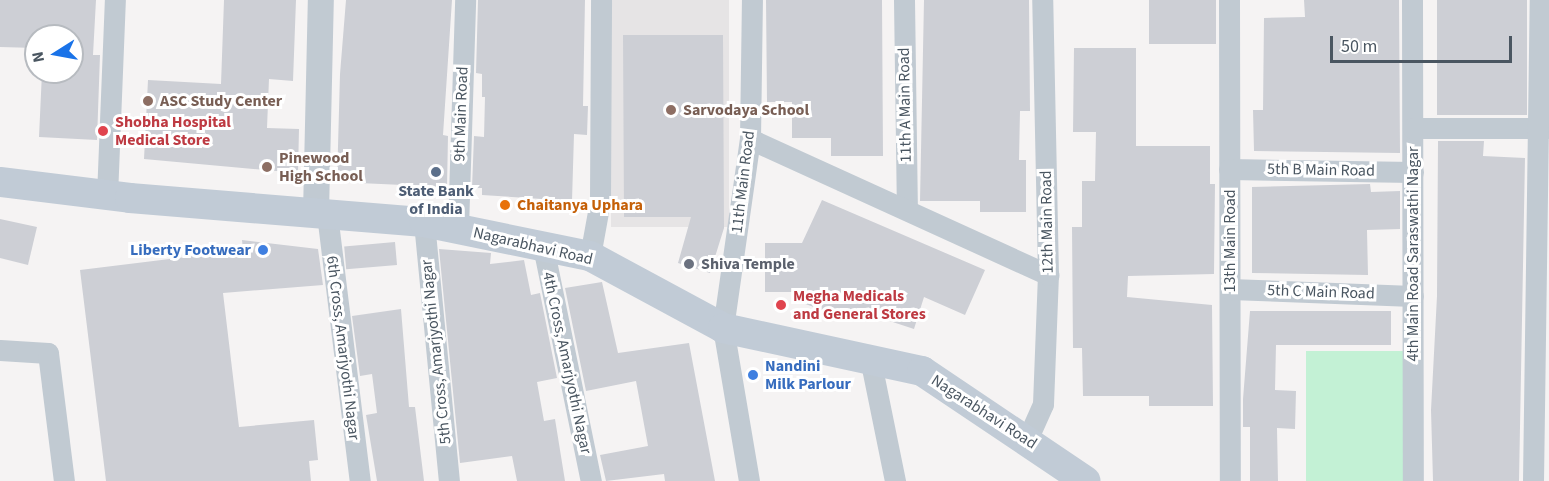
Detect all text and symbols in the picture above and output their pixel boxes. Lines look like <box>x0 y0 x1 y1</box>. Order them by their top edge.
north arrow <box>24 24 84 84</box>
scale bar <box>1333 24 1514 62</box>
text: 50 m <box>1341 34 1377 59</box>
street label: 11th A Main Road <box>894 47 916 163</box>
text: N <box>26 50 50 64</box>
street label: 9th Main Road <box>450 66 472 162</box>
place label: ASC Study Center <box>160 91 282 111</box>
marker: ASC Study Center <box>141 94 155 108</box>
place label: Sarvodaya School <box>683 100 809 120</box>
marker: Sarvodaya School <box>664 103 678 117</box>
place label: Shobha Hospital Medical Store <box>115 112 231 150</box>
marker: Shobha Hospital Medical Store <box>96 124 110 138</box>
street label: 11th Main Road <box>727 130 759 234</box>
street label: 4th Main Road Saraswathi Nagar <box>1403 146 1423 362</box>
place label: Pinewood High School <box>279 148 363 186</box>
street label: 5th B Main Road <box>1267 159 1375 181</box>
marker: Pinewood High School <box>260 160 274 174</box>
marker: State Bank of India <box>429 165 443 179</box>
street label: 12th Main Road <box>1037 170 1057 274</box>
place label: State Bank of India <box>398 181 474 219</box>
street label: 13th Main Road <box>1220 189 1240 293</box>
place label: Chaitanya Uphara <box>517 195 643 215</box>
marker: Chaitanya Uphara <box>498 198 512 212</box>
street label: Nagarabhavi Road <box>471 223 595 269</box>
place label: Liberty Footwear <box>130 240 251 260</box>
marker: Liberty Footwear <box>256 243 270 257</box>
place label: Shiva Temple <box>701 254 795 274</box>
street label: 6th Cross, Amarjyothi Nagar <box>322 255 364 441</box>
marker: Shiva Temple <box>682 257 696 271</box>
street label: 5th Cross, Amarjyothi Nagar <box>417 259 455 445</box>
street label: 4th Cross, Amarjyothi Nagar <box>538 270 596 456</box>
street label: 5th C Main Road <box>1267 281 1375 303</box>
place label: Megha Medicals and General Stores <box>793 286 926 324</box>
marker: Megha Medicals and General Stores <box>774 298 788 312</box>
place label: Nandini Milk Parlour <box>765 356 851 394</box>
marker: Nandini Milk Parlour <box>746 368 760 382</box>
street label: Nagarabhavi Road <box>928 371 1040 453</box>

